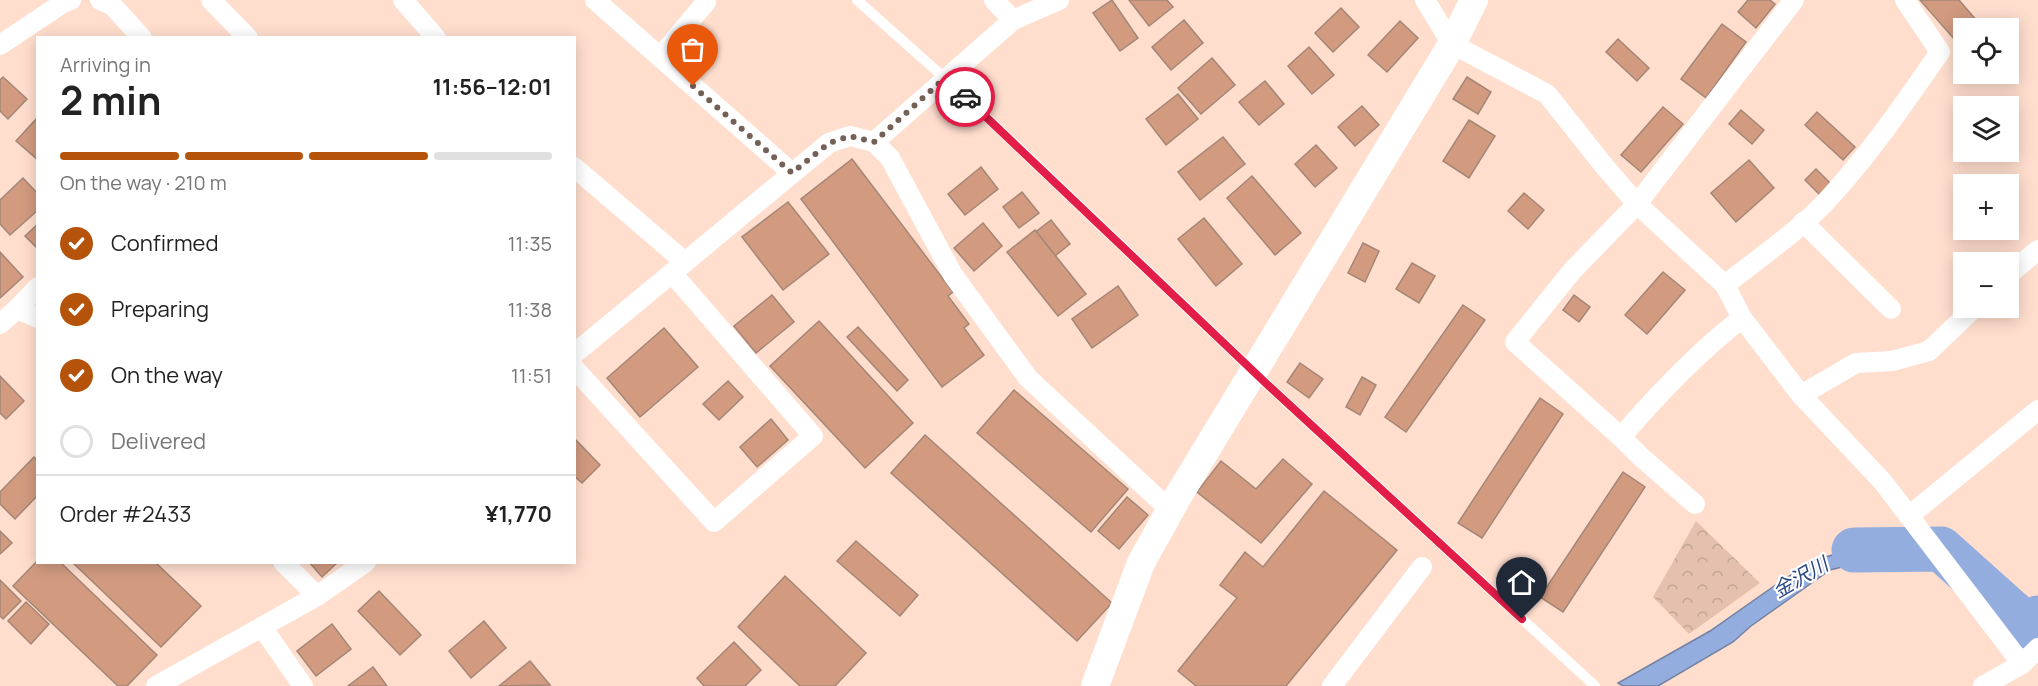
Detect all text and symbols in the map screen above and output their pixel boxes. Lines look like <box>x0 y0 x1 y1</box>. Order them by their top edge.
map controls <box>1953 18 2019 318</box>
button: locate <box>1953 18 2019 84</box>
pin <box>667 24 718 86</box>
icon: bag <box>676 33 709 66</box>
text: Arriving in <box>60 51 151 78</box>
courier <box>935 67 995 127</box>
text: 11:56–12:01 <box>432 72 552 102</box>
text: 2 min <box>60 73 161 127</box>
icon: car <box>949 81 982 114</box>
button: layers <box>1953 96 2019 162</box>
text: On the way · 210 m <box>60 169 227 196</box>
button: + <box>1953 174 2019 240</box>
icon: check <box>60 227 93 260</box>
text: Confirmed <box>111 228 219 258</box>
text: 11:35 <box>508 230 552 257</box>
button: − <box>1953 252 2019 318</box>
icon: check <box>60 293 93 326</box>
text: Preparing <box>111 294 209 324</box>
text: 11:38 <box>508 296 552 323</box>
icon: check <box>60 359 93 392</box>
text: On the way <box>111 360 223 390</box>
text: 11:51 <box>511 362 552 389</box>
text: Delivered <box>111 426 206 456</box>
text: Order #2433 <box>60 499 192 529</box>
text: ¥1,770 <box>485 499 552 529</box>
water label: 金沢川 <box>1767 549 1834 604</box>
pin <box>1496 557 1547 619</box>
icon: home <box>1505 566 1538 599</box>

